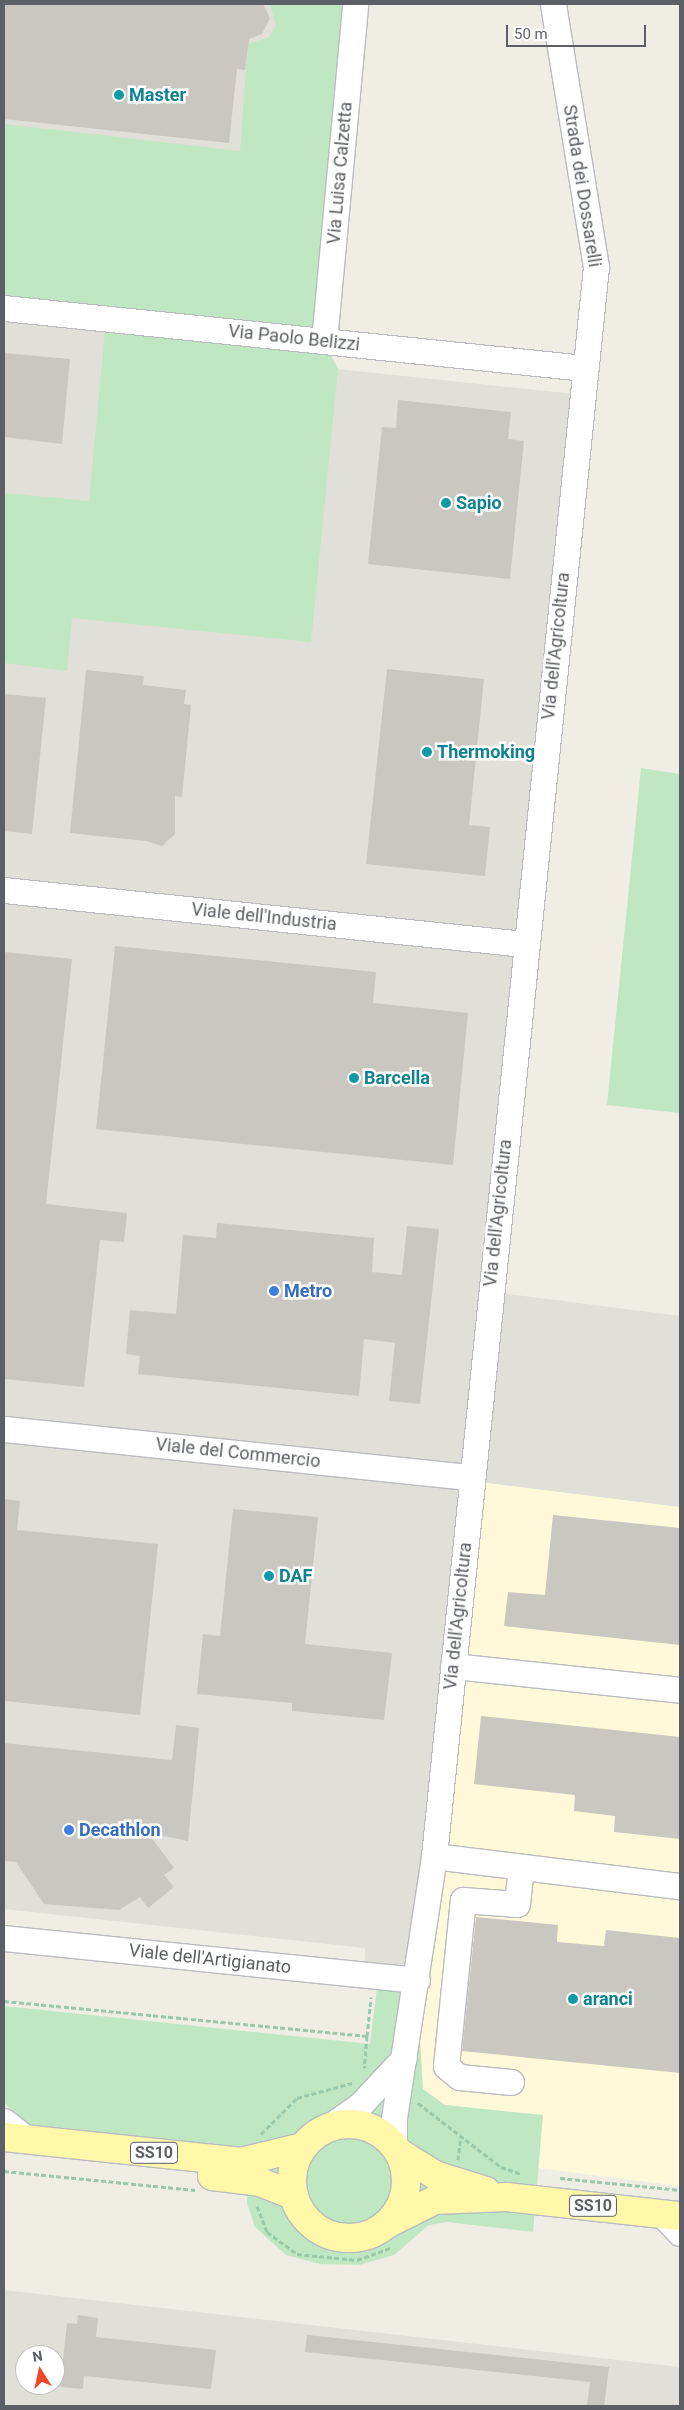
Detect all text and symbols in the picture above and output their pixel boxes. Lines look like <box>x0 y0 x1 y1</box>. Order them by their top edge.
scale bar <box>509 15 649 47</box>
text: 50 m <box>514 25 548 43</box>
place label: Master <box>129 84 186 106</box>
marker: Master <box>113 89 125 101</box>
street label: Via Luisa Calzetta <box>323 101 357 245</box>
street label: Strada dei Dossarelli <box>558 103 606 269</box>
street label: Via Paolo Belizzi <box>227 320 361 356</box>
place label: Sapio <box>456 492 502 514</box>
marker: Sapio <box>440 497 452 509</box>
street label: Via dell'Agricoltura <box>538 571 574 721</box>
place label: Thermoking <box>437 741 535 763</box>
marker: Thermoking <box>421 746 433 758</box>
street label: Viale dell'Industria <box>190 899 338 935</box>
place label: Barcella <box>364 1067 430 1089</box>
marker: Barcella <box>348 1072 360 1084</box>
street label: Via dell'Agricoltura <box>480 1138 516 1288</box>
place label: Metro <box>284 1280 332 1302</box>
marker: Metro <box>268 1285 280 1297</box>
street label: Viale del Commercio <box>155 1434 321 1472</box>
street label: Via dell'Agricoltura <box>440 1541 476 1691</box>
place label: DAF <box>279 1565 312 1587</box>
marker: DAF <box>263 1570 275 1582</box>
place label: Decathlon <box>79 1819 161 1841</box>
marker: Decathlon <box>63 1824 75 1836</box>
street label: Viale dell'Artigianato <box>128 1940 292 1978</box>
place label: aranci <box>583 1988 633 2010</box>
marker: aranci <box>567 1993 579 2005</box>
road number: SS10 <box>129 2140 179 2166</box>
road number: SS10 <box>568 2192 618 2220</box>
north arrow <box>15 2345 65 2395</box>
text: N <box>31 2347 44 2365</box>

